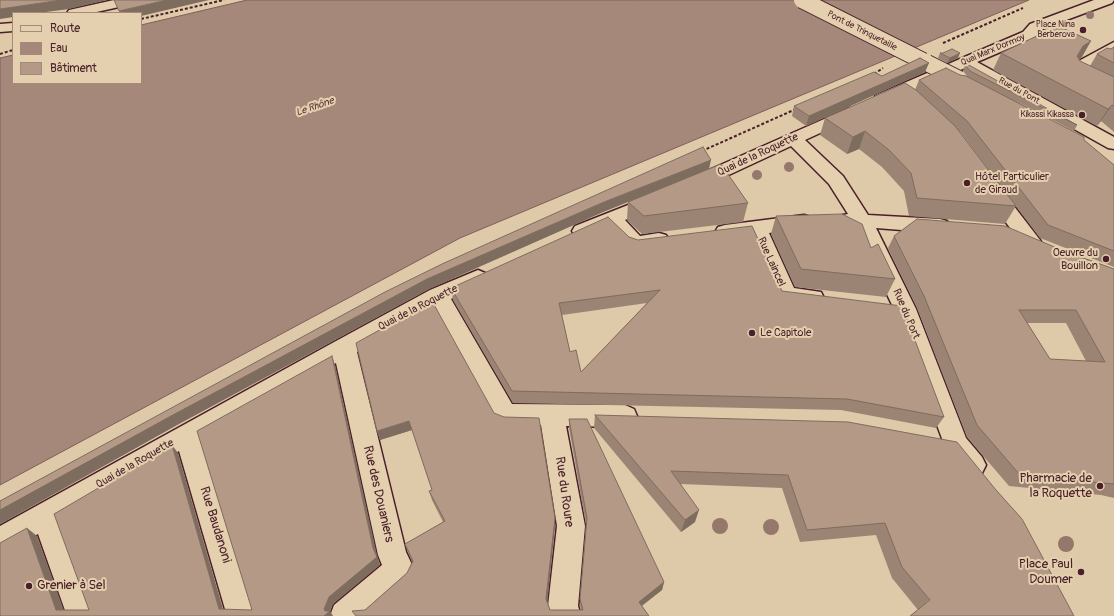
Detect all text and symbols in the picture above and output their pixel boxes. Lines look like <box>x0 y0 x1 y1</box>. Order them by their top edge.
street label: Pont de Trinquetaille <box>825 9 899 53</box>
legend <box>12 12 142 84</box>
place label: Place Nina Berberova <box>1036 20 1075 41</box>
text: Route <box>50 21 80 36</box>
marker: Place Nina Berberova <box>1078 25 1088 35</box>
street label: Quai Marx Dormoy <box>959 32 1027 68</box>
text: Eau <box>50 41 68 56</box>
text: Bâtiment <box>50 61 97 76</box>
street label: Rue du Pont <box>997 75 1041 107</box>
water label: Le Rhône <box>294 95 336 119</box>
place label: Kikassi Kikassa <box>1020 110 1074 120</box>
marker: Kikassi Kikassa <box>1077 110 1087 120</box>
street label: Quai de la Roquette <box>715 130 801 180</box>
place label: Hôtel Particulier de Giraud <box>975 170 1049 196</box>
marker: Hôtel Particulier de Giraud <box>962 178 972 188</box>
street label: Rue Laincel <box>754 235 788 289</box>
place label: Oeuvre du Bouillon <box>1053 246 1098 272</box>
marker: Oeuvre du Bouillon <box>1101 254 1111 264</box>
street label: Quai de la Roquette <box>376 282 460 334</box>
street label: Rue du Port <box>889 287 923 341</box>
place label: Le Capitole <box>760 326 811 340</box>
marker: Le Capitole <box>747 328 757 338</box>
street label: Quai de la Roquette <box>94 436 176 492</box>
street label: Rue des Douaniers <box>359 444 397 544</box>
street label: Rue du Roure <box>551 456 577 528</box>
place label: Pharmacie de la Roquette <box>1019 471 1092 502</box>
marker: Pharmacie de la Roquette <box>1095 481 1105 491</box>
street label: Rue Baudanoni <box>196 485 234 565</box>
place label: Place Paul Doumer <box>1019 557 1073 588</box>
marker: Place Paul Doumer <box>1076 567 1086 577</box>
place label: Grenier à Sel <box>37 578 106 594</box>
marker: Grenier à Sel <box>24 581 34 591</box>

